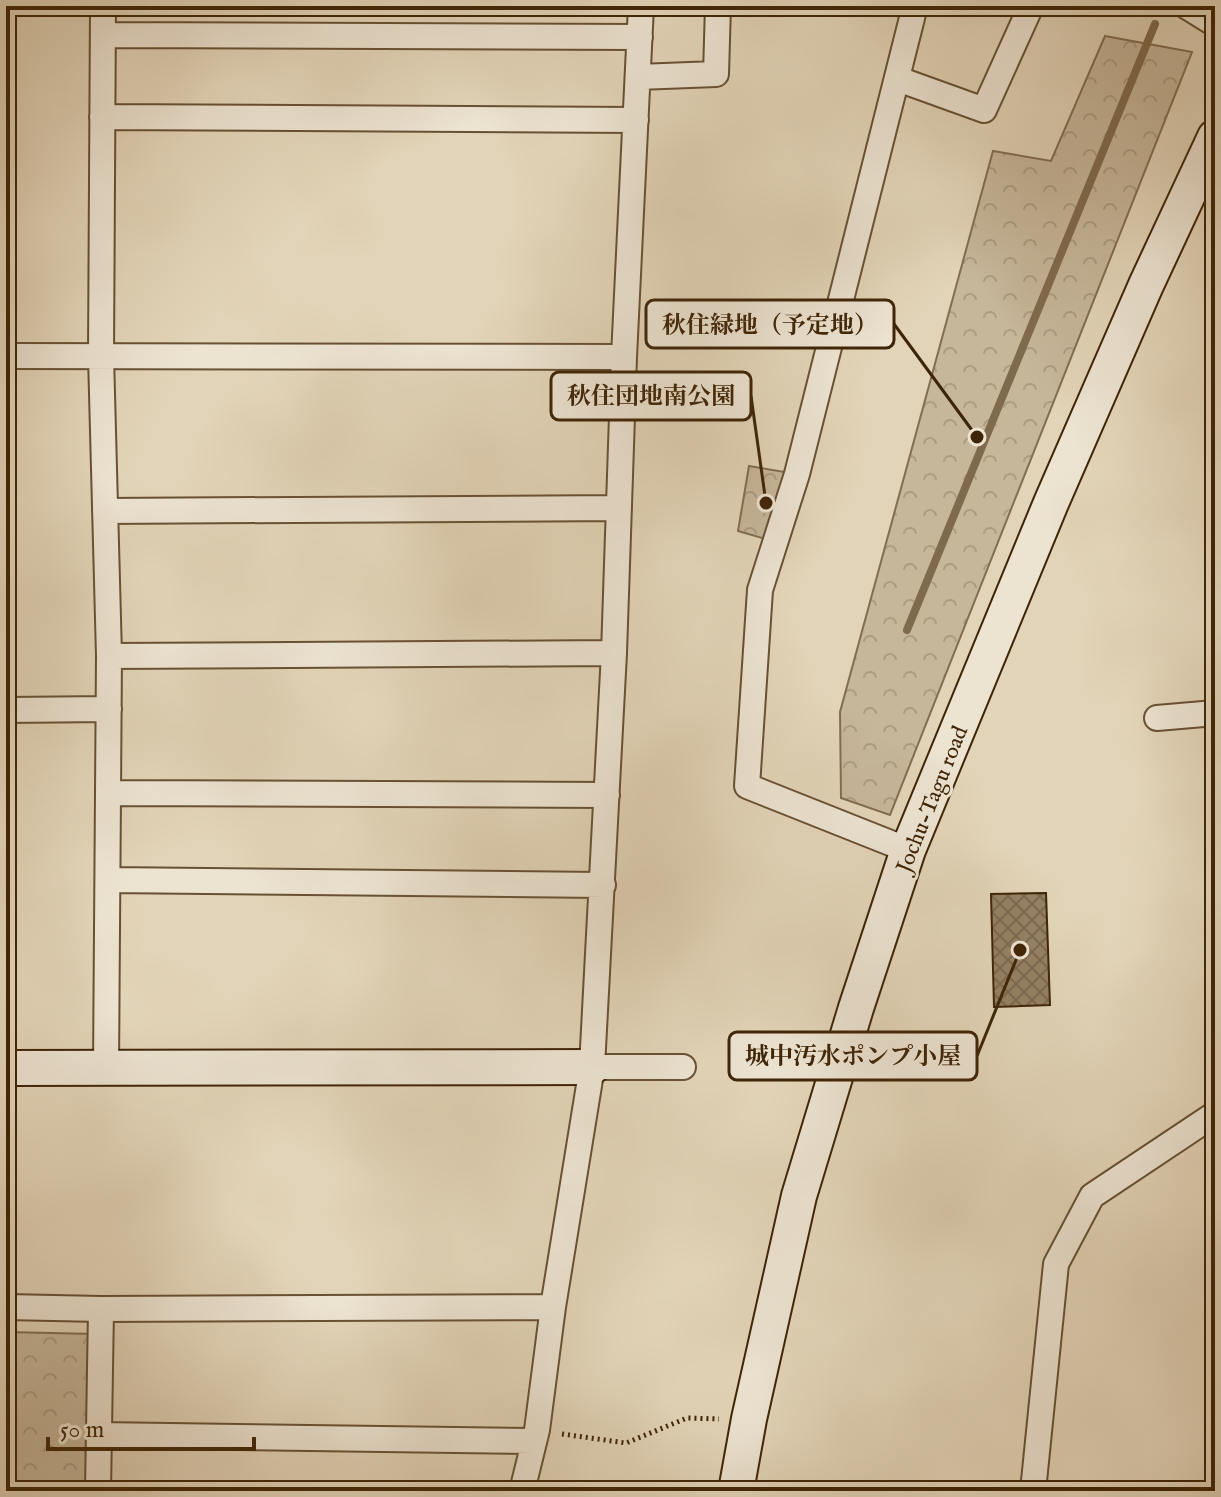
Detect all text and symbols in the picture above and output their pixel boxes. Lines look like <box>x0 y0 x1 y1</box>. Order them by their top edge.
callout: 秋住緑地（予定地） <box>646 300 894 348</box>
text: 秋住緑地（予定地） <box>662 311 878 342</box>
callout: 秋住団地南公園 <box>551 372 751 420</box>
text: 秋住団地南公園 <box>567 382 735 413</box>
street label: Jochu-Tagu road <box>890 722 975 880</box>
callout: 城中汚水ポンプ小屋 <box>729 1032 977 1080</box>
text: 城中汚水ポンプ小屋 <box>745 1042 961 1073</box>
scale bar <box>48 1401 254 1451</box>
text: 50 m <box>60 1415 104 1446</box>

